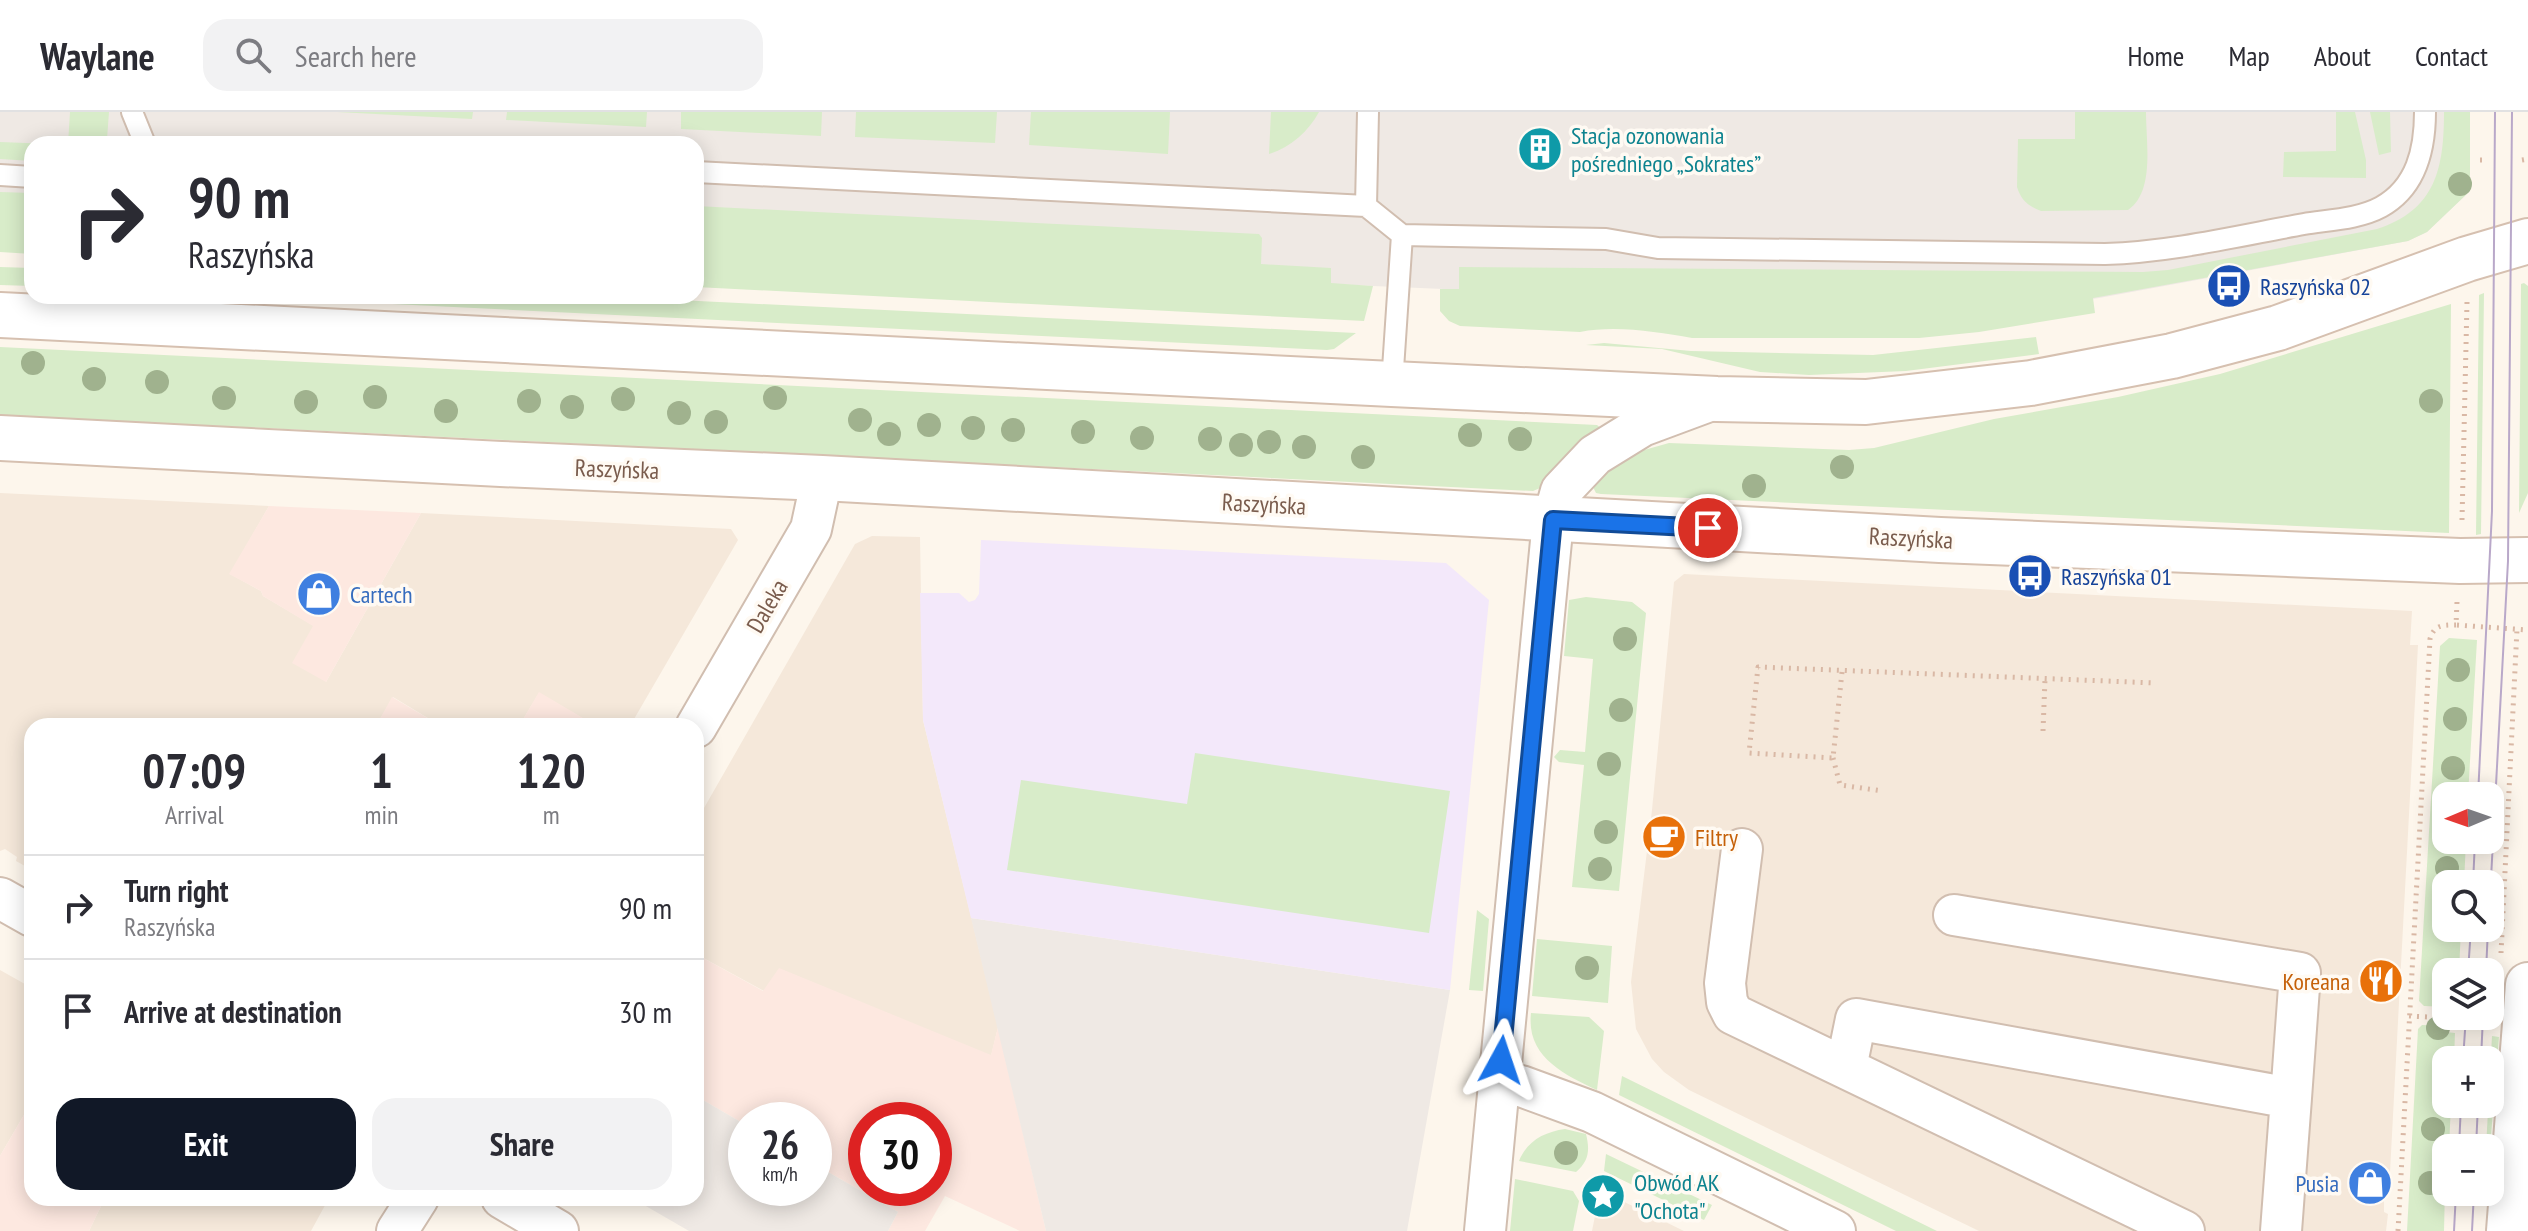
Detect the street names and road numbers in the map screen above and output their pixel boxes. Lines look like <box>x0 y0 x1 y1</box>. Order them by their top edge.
street label: Raszyńska <box>574 452 660 486</box>
street label: Raszyńska <box>1221 486 1307 522</box>
street label: Raszyńska <box>1868 520 1954 556</box>
street label: Daleka <box>739 574 795 638</box>

